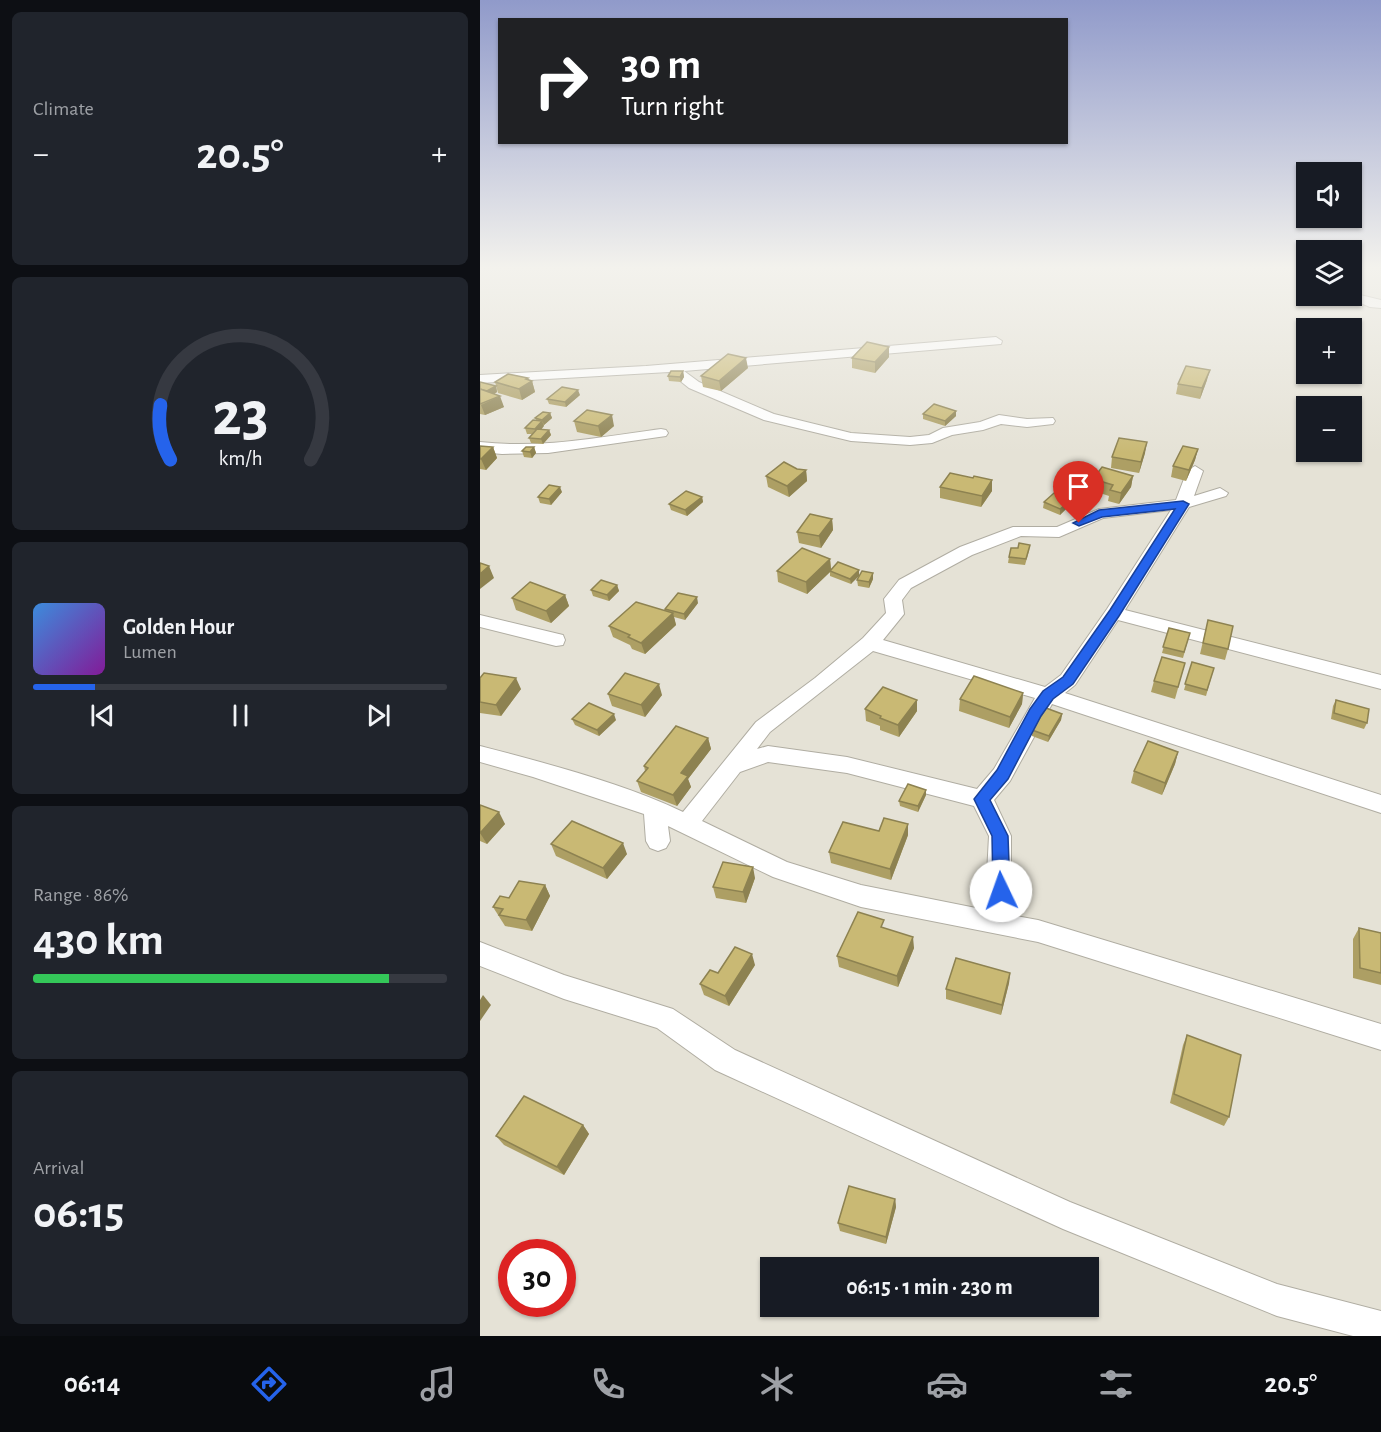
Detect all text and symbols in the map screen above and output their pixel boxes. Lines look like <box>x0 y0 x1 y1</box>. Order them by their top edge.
icon: right <box>522 42 600 120</box>
text: 30 m <box>621 44 701 86</box>
text: Turn right <box>621 93 724 120</box>
text: Climate <box>33 99 94 119</box>
text: 20.5° <box>196 132 284 177</box>
text: − <box>33 138 49 171</box>
text: + <box>431 138 447 171</box>
map controls <box>1296 162 1362 462</box>
button: sound <box>1296 162 1362 228</box>
button: layers <box>1296 240 1362 306</box>
button: + <box>1296 318 1362 384</box>
text: 23 <box>212 384 268 446</box>
button: − <box>1296 396 1362 462</box>
text: km/h <box>218 449 262 470</box>
pin <box>1053 461 1104 523</box>
icon: arrive <box>1062 470 1095 503</box>
text: Golden Hour <box>123 616 234 638</box>
text: Lumen <box>123 642 177 662</box>
icon: previous <box>86 699 119 732</box>
icon: pause <box>224 699 257 732</box>
icon: next <box>362 699 395 732</box>
position arrow <box>969 859 1033 923</box>
text: Range · 86% <box>33 885 129 905</box>
text: 430 km <box>33 918 164 963</box>
text: Arrival <box>33 1158 84 1178</box>
text: 06:15 <box>33 1191 124 1236</box>
speed limit sign: 30 <box>498 1239 576 1317</box>
text: 06:15 · 1 min · 230 m <box>846 1276 1013 1298</box>
icon: directions <box>248 1363 290 1405</box>
icon: music <box>417 1363 459 1405</box>
icon: phone <box>587 1363 629 1405</box>
icon: climate <box>756 1363 798 1405</box>
icon: car <box>926 1363 968 1405</box>
icon: filters <box>1095 1363 1137 1405</box>
text: 06:14 <box>64 1370 120 1397</box>
text: 20.5° <box>1265 1370 1317 1397</box>

